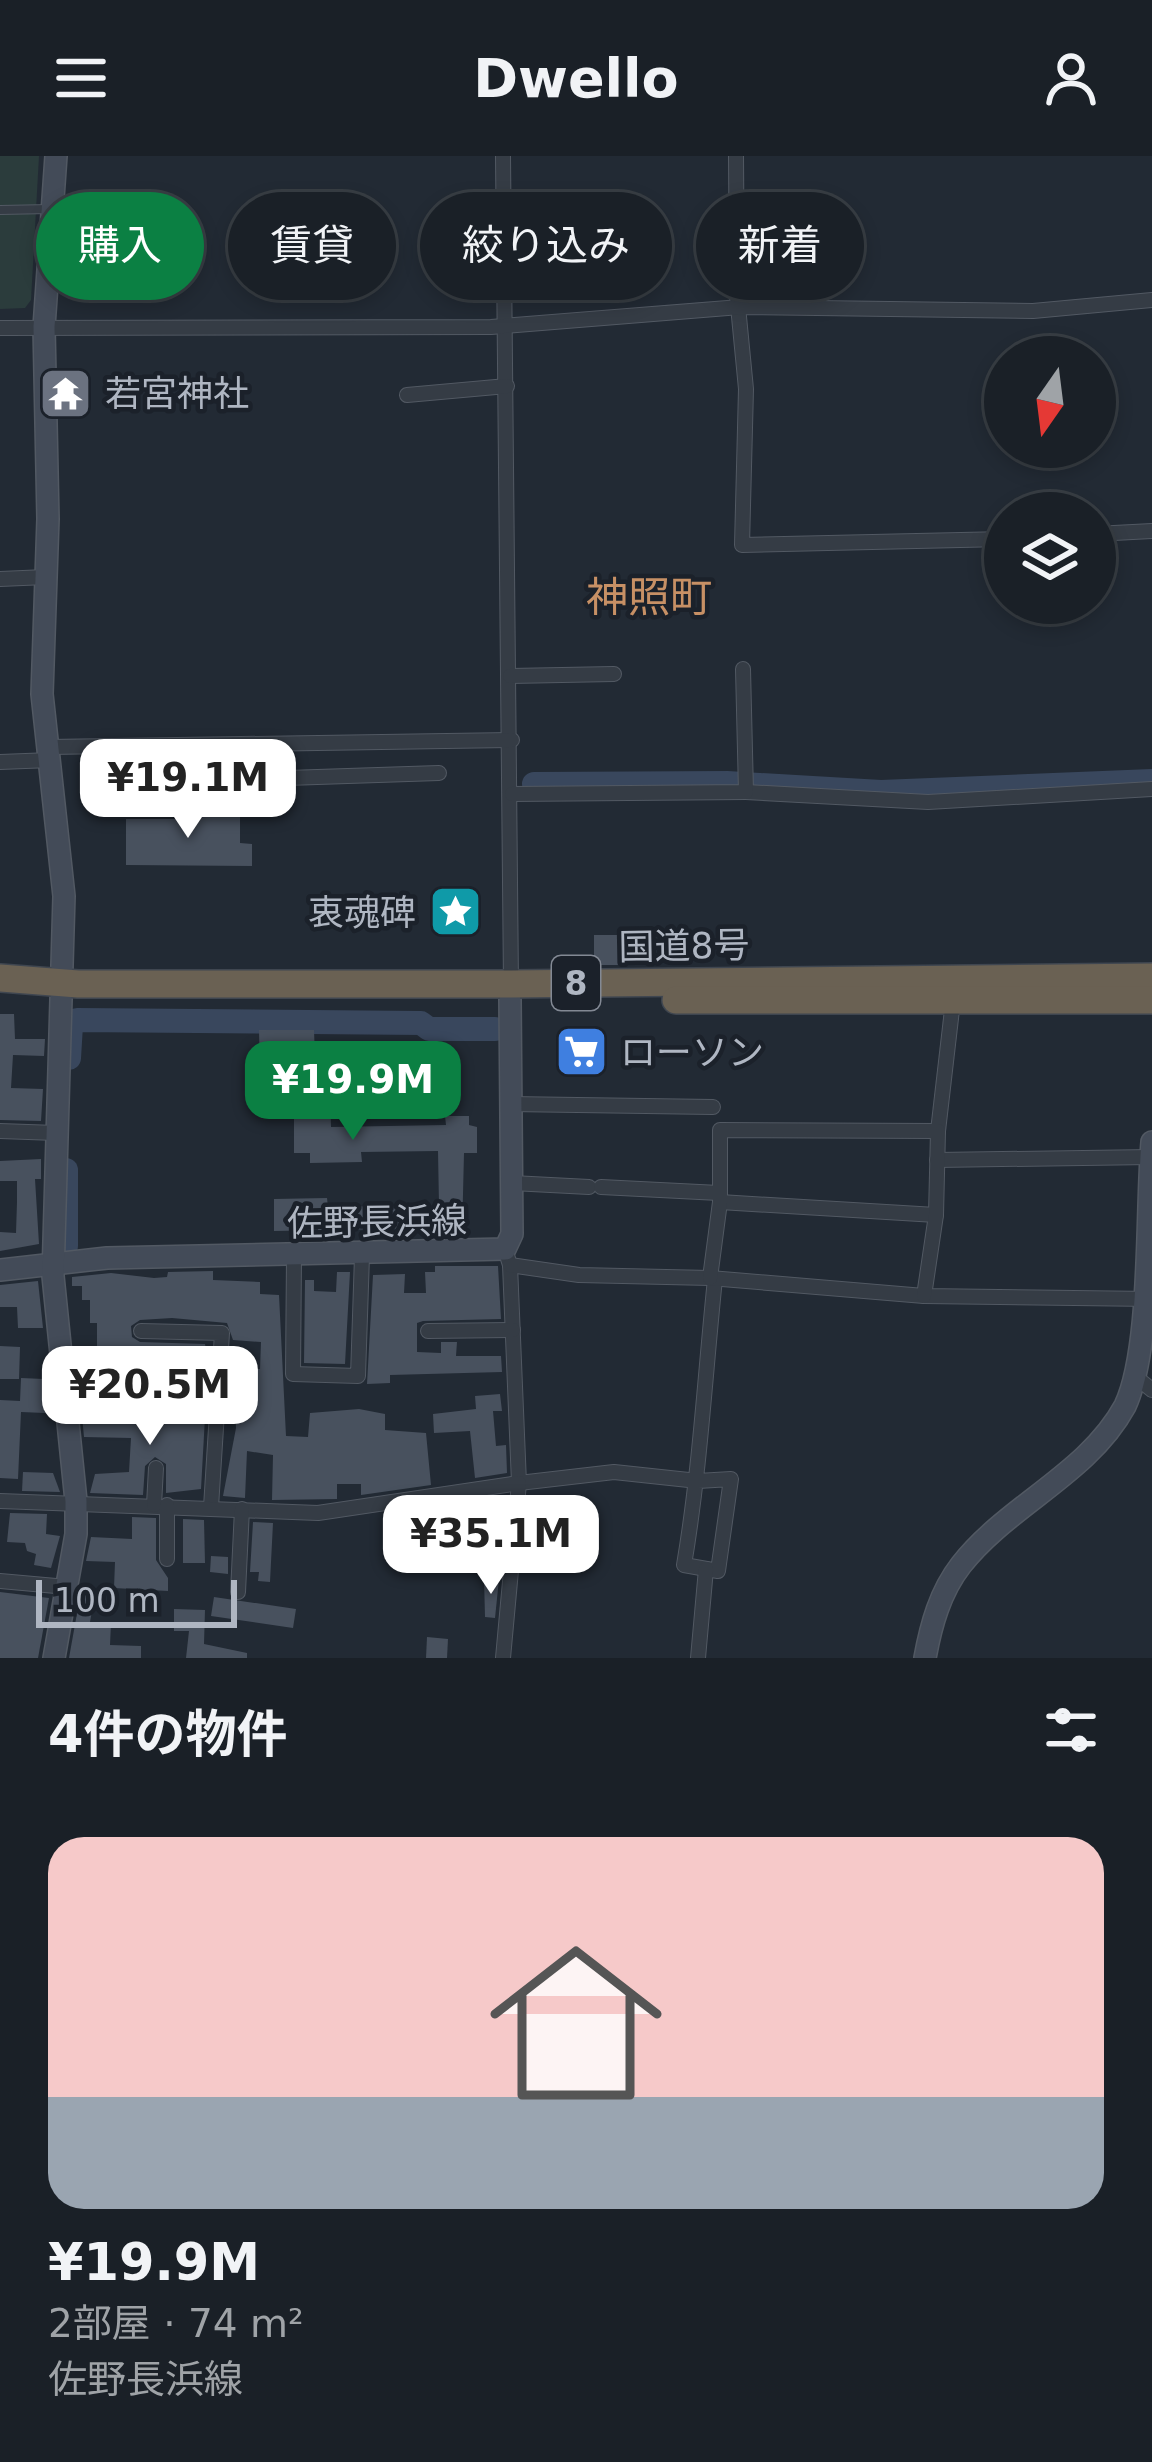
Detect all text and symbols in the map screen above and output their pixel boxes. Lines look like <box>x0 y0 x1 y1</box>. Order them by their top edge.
icon: menu <box>48 45 114 111</box>
icon: person <box>1038 45 1104 111</box>
text: Dwello <box>473 47 679 110</box>
chip: 購入 <box>36 192 204 300</box>
chip: 賃貸 <box>228 192 396 300</box>
chip: 絞り込み <box>420 192 672 300</box>
chip: 新着 <box>696 192 864 300</box>
north arrow <box>984 336 1116 468</box>
map controls <box>984 336 1116 624</box>
temple icon: 若宮神社 <box>38 365 94 421</box>
place label: 若宮神社 <box>105 373 249 414</box>
button: layers <box>984 492 1116 624</box>
district label: 神照町 <box>586 573 712 622</box>
pin: ¥19.1M <box>90 739 286 841</box>
text: ¥19.1M <box>107 755 269 800</box>
place icon: 衷魂碑 <box>427 884 483 940</box>
place label: 衷魂碑 <box>308 892 416 933</box>
street label: 国道8号 <box>618 924 750 968</box>
road number: 8 <box>552 956 600 1010</box>
supermarket icon: ローソン <box>553 1024 609 1080</box>
place label: ローソン <box>620 1032 764 1073</box>
pin: ¥19.9M <box>255 1041 451 1143</box>
text: ¥19.9M <box>272 1057 434 1102</box>
street label: 佐野長浜線 <box>287 1200 467 1244</box>
pin: ¥20.5M <box>52 1346 248 1448</box>
text: ¥20.5M <box>69 1362 231 1407</box>
pin: ¥35.1M <box>393 1495 589 1597</box>
text: ¥35.1M <box>410 1511 572 1556</box>
scale bar <box>36 1574 237 1627</box>
text: 100 m <box>54 1581 160 1620</box>
icon: filters <box>1038 1697 1104 1763</box>
text: 4件の物件 <box>48 1705 288 1764</box>
icon: home <box>468 1915 684 2131</box>
text: ¥19.9M <box>48 2233 260 2292</box>
text: 2部屋 · 74 m² <box>48 2301 304 2346</box>
text: 佐野長浜線 <box>48 2357 243 2402</box>

